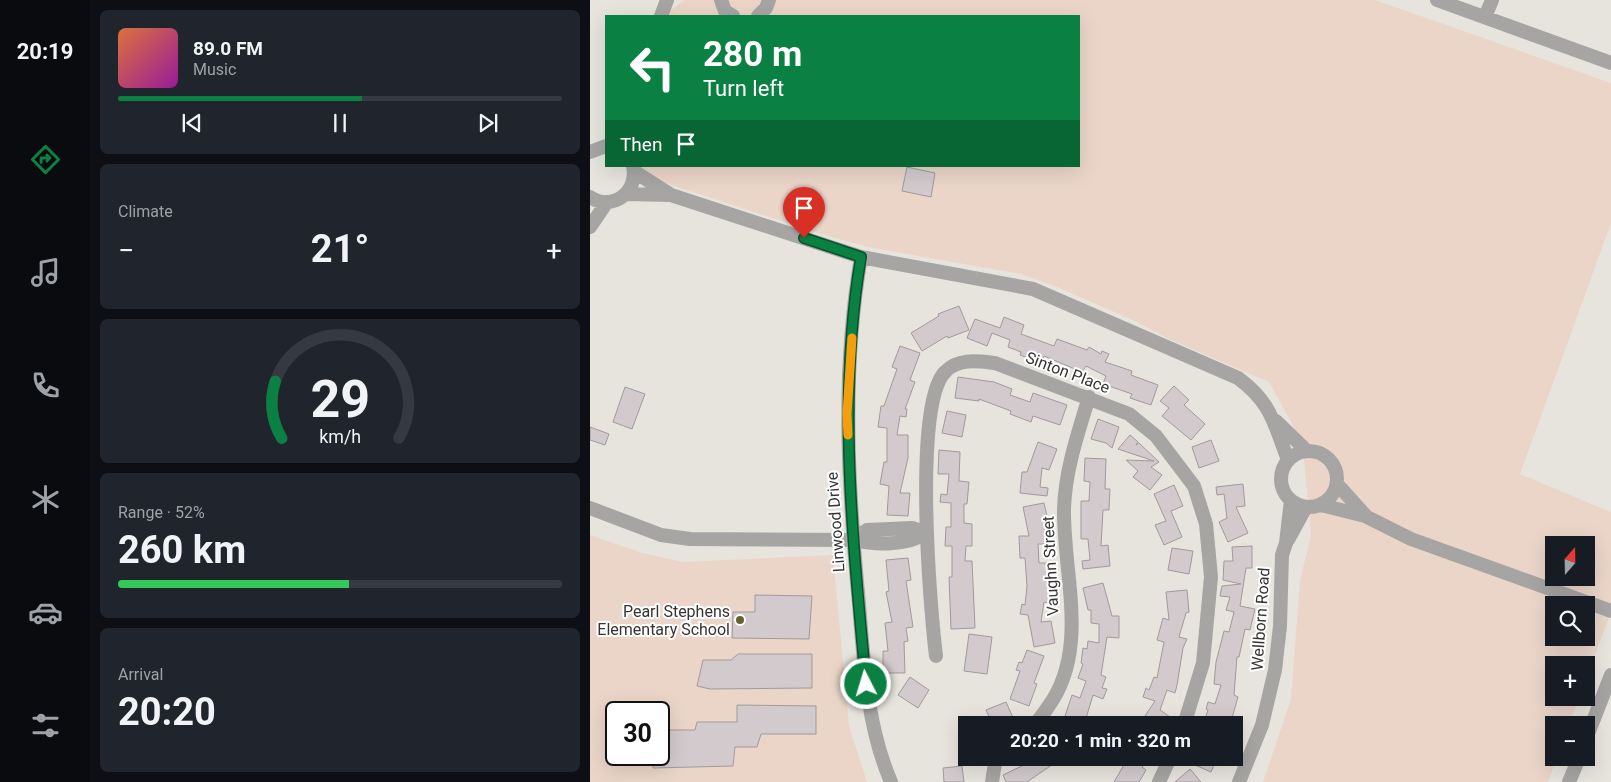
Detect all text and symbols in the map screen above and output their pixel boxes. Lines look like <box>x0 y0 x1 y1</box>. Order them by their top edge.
text: 280 m <box>703 34 802 75</box>
icon: left <box>620 35 685 100</box>
text: 89.0 FM <box>193 37 263 60</box>
text: 20:19 <box>17 39 73 64</box>
text: Music <box>193 60 236 79</box>
text: Turn left <box>703 76 784 101</box>
icon: previous <box>178 109 206 137</box>
icon: pause <box>326 109 354 137</box>
icon: next <box>474 109 502 137</box>
icon: arrive <box>672 130 700 158</box>
text: Then <box>620 133 662 156</box>
icon: directions <box>28 142 63 177</box>
pin <box>783 187 825 238</box>
icon: arrive <box>790 194 818 222</box>
text: Climate <box>118 202 173 221</box>
text: 21° <box>311 227 369 271</box>
text: − <box>118 234 134 267</box>
text: + <box>546 234 562 267</box>
icon: music <box>28 255 63 290</box>
street label: Sinton Place <box>1023 348 1113 397</box>
icon: phone <box>28 368 63 403</box>
text: 29 <box>310 369 370 430</box>
text: km/h <box>319 426 361 447</box>
street label: Linwood Drive <box>823 471 848 573</box>
icon: climate <box>28 482 63 517</box>
text: Range · 52% <box>118 503 205 522</box>
street label: Vaughn Street <box>1038 515 1063 616</box>
text: 260 km <box>118 528 246 572</box>
north arrow <box>1545 536 1595 586</box>
map controls <box>1545 536 1595 766</box>
street label: Wellborn Road <box>1247 567 1274 671</box>
icon: car <box>28 595 63 630</box>
button: search <box>1545 596 1595 646</box>
place label: Pearl Stephens Elementary School <box>597 602 730 639</box>
marker: Pearl Stephens Elementary School <box>734 614 746 626</box>
button: + <box>1545 656 1595 706</box>
position arrow <box>839 657 891 709</box>
text: Arrival <box>118 665 163 684</box>
text: 20:20 <box>118 690 216 734</box>
speed limit sign: 30 <box>605 701 670 766</box>
icon: filters <box>28 708 63 743</box>
button: − <box>1545 716 1595 766</box>
text: 20:20 · 1 min · 320 m <box>1010 729 1191 752</box>

